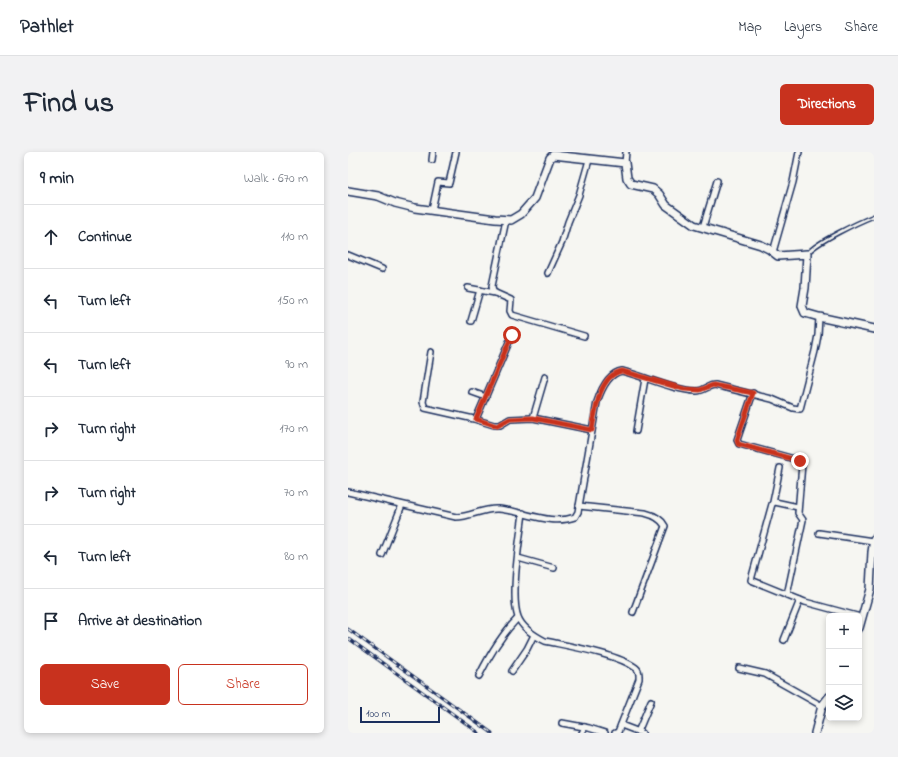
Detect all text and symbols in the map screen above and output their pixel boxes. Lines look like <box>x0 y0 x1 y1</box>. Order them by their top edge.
text: Pathlet <box>20 14 74 41</box>
text: Map <box>738 17 762 38</box>
text: Layers <box>784 17 822 38</box>
text: Share <box>844 17 878 38</box>
text: Find us <box>24 84 114 125</box>
button: Directions <box>780 84 874 125</box>
text: 9 min <box>40 166 74 191</box>
text: Walk · 670 m <box>244 169 308 188</box>
icon: ahead <box>40 226 62 248</box>
text: Continue <box>78 226 132 248</box>
text: 110 m <box>281 227 308 246</box>
icon: left <box>40 290 62 312</box>
text: Turn left <box>78 290 131 312</box>
text: 150 m <box>277 291 308 310</box>
route start <box>503 326 521 344</box>
icon: left <box>40 354 62 376</box>
text: Turn left <box>78 354 131 376</box>
text: 90 m <box>285 355 308 374</box>
icon: right <box>40 418 62 440</box>
text: Turn right <box>78 418 136 440</box>
text: 170 m <box>280 419 308 438</box>
route end <box>791 452 809 470</box>
icon: right <box>40 482 62 504</box>
text: Turn right <box>78 482 136 504</box>
text: 70 m <box>284 483 308 502</box>
icon: left <box>40 546 62 568</box>
text: Turn left <box>78 546 131 568</box>
text: 80 m <box>284 547 308 566</box>
icon: arrive <box>40 610 62 632</box>
text: Arrive at destination <box>78 610 202 632</box>
map controls <box>826 613 862 721</box>
button: + <box>826 613 862 649</box>
button: − <box>826 649 862 685</box>
button: Save <box>40 664 170 705</box>
button: Share <box>178 664 308 705</box>
button: layers <box>826 685 862 721</box>
scale bar <box>360 705 440 724</box>
text: 100 m <box>366 706 390 722</box>

